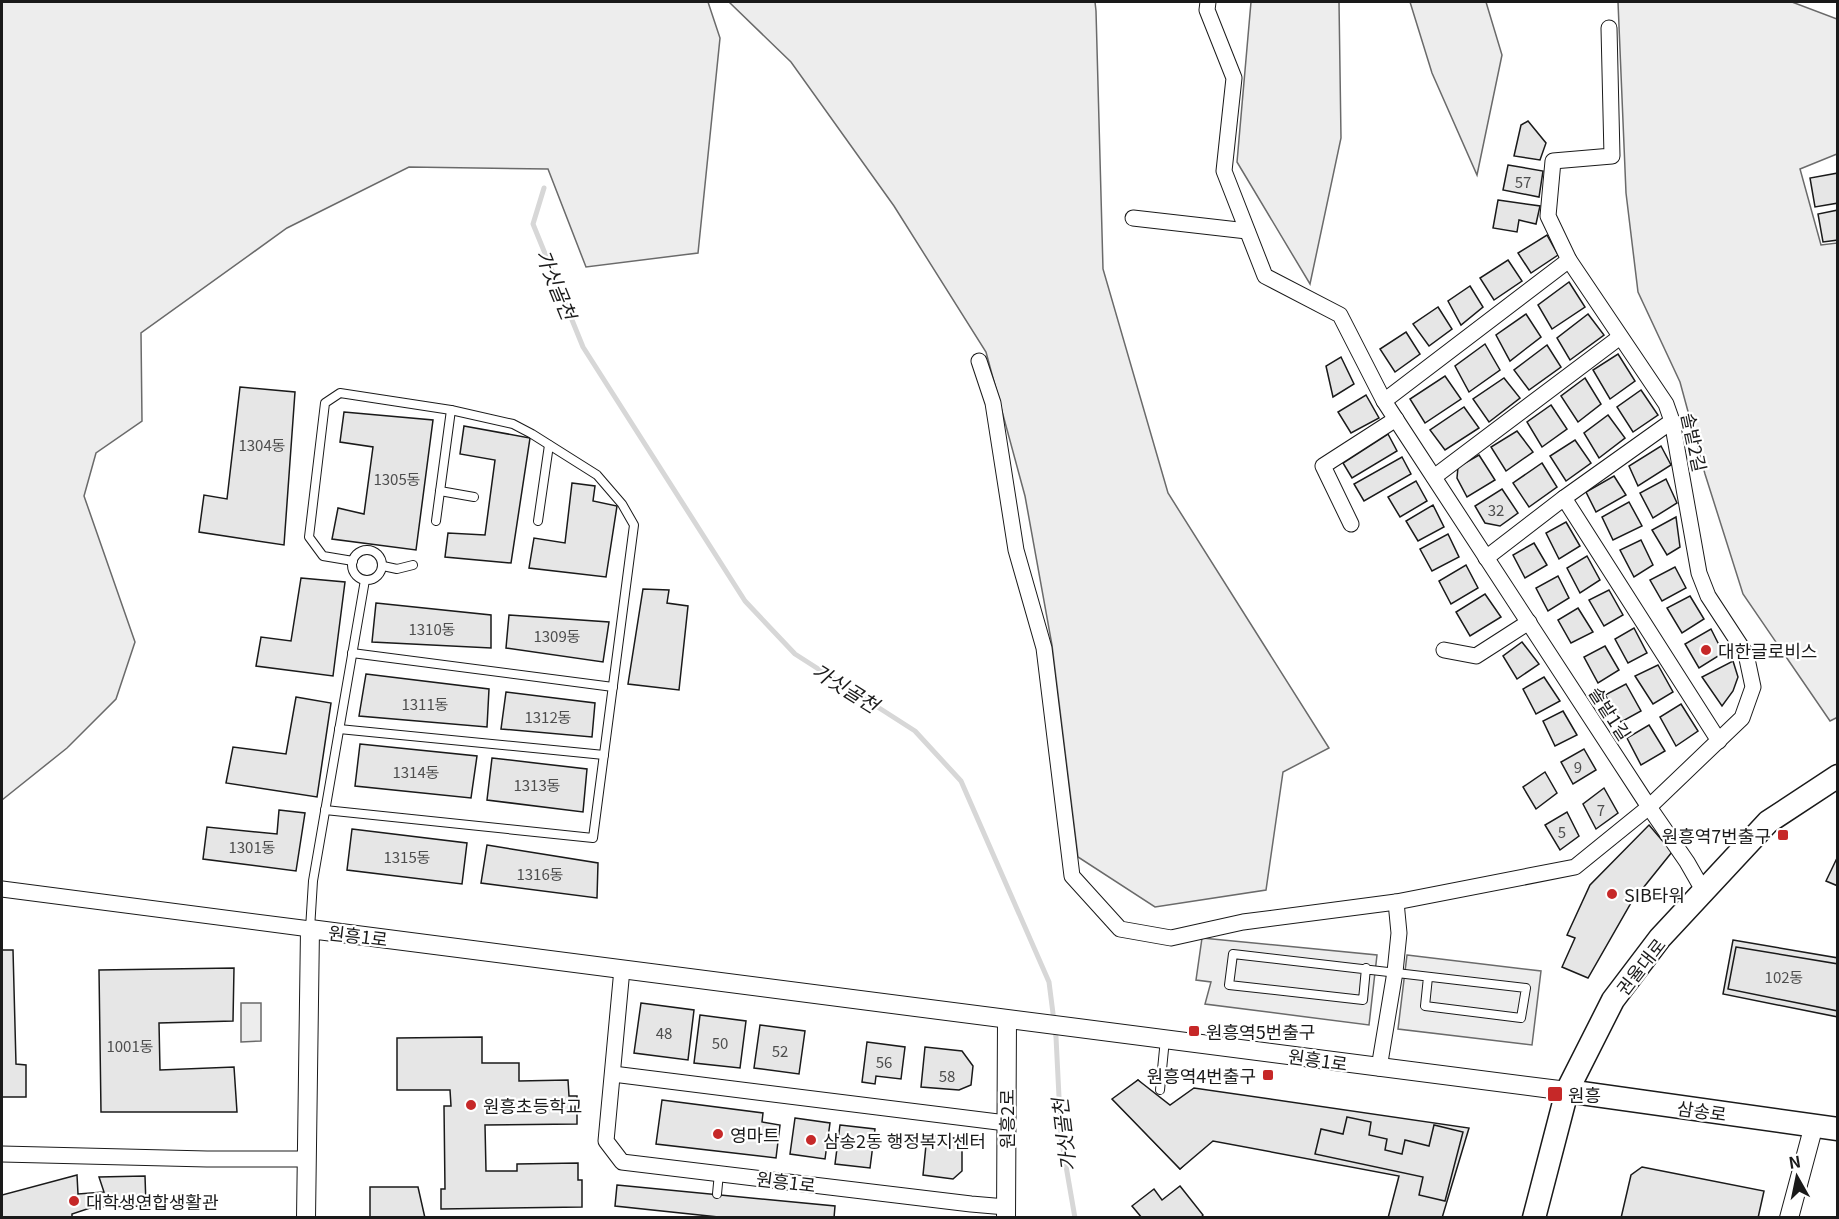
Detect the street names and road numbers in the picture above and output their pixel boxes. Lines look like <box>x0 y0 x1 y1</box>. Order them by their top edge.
street label: 솔밭2길 <box>1676 410 1714 474</box>
street label: 솔밭1길 <box>1584 681 1638 745</box>
street label: 원흥1로 <box>327 918 389 952</box>
street label: 권율대로 <box>1609 932 1671 1000</box>
street label: 원흥1로 <box>1287 1042 1349 1076</box>
street label: 원흥2로 <box>993 1089 1019 1149</box>
street label: 삼송로 <box>1676 1094 1728 1126</box>
street label: 원흥1로 <box>755 1164 817 1198</box>

